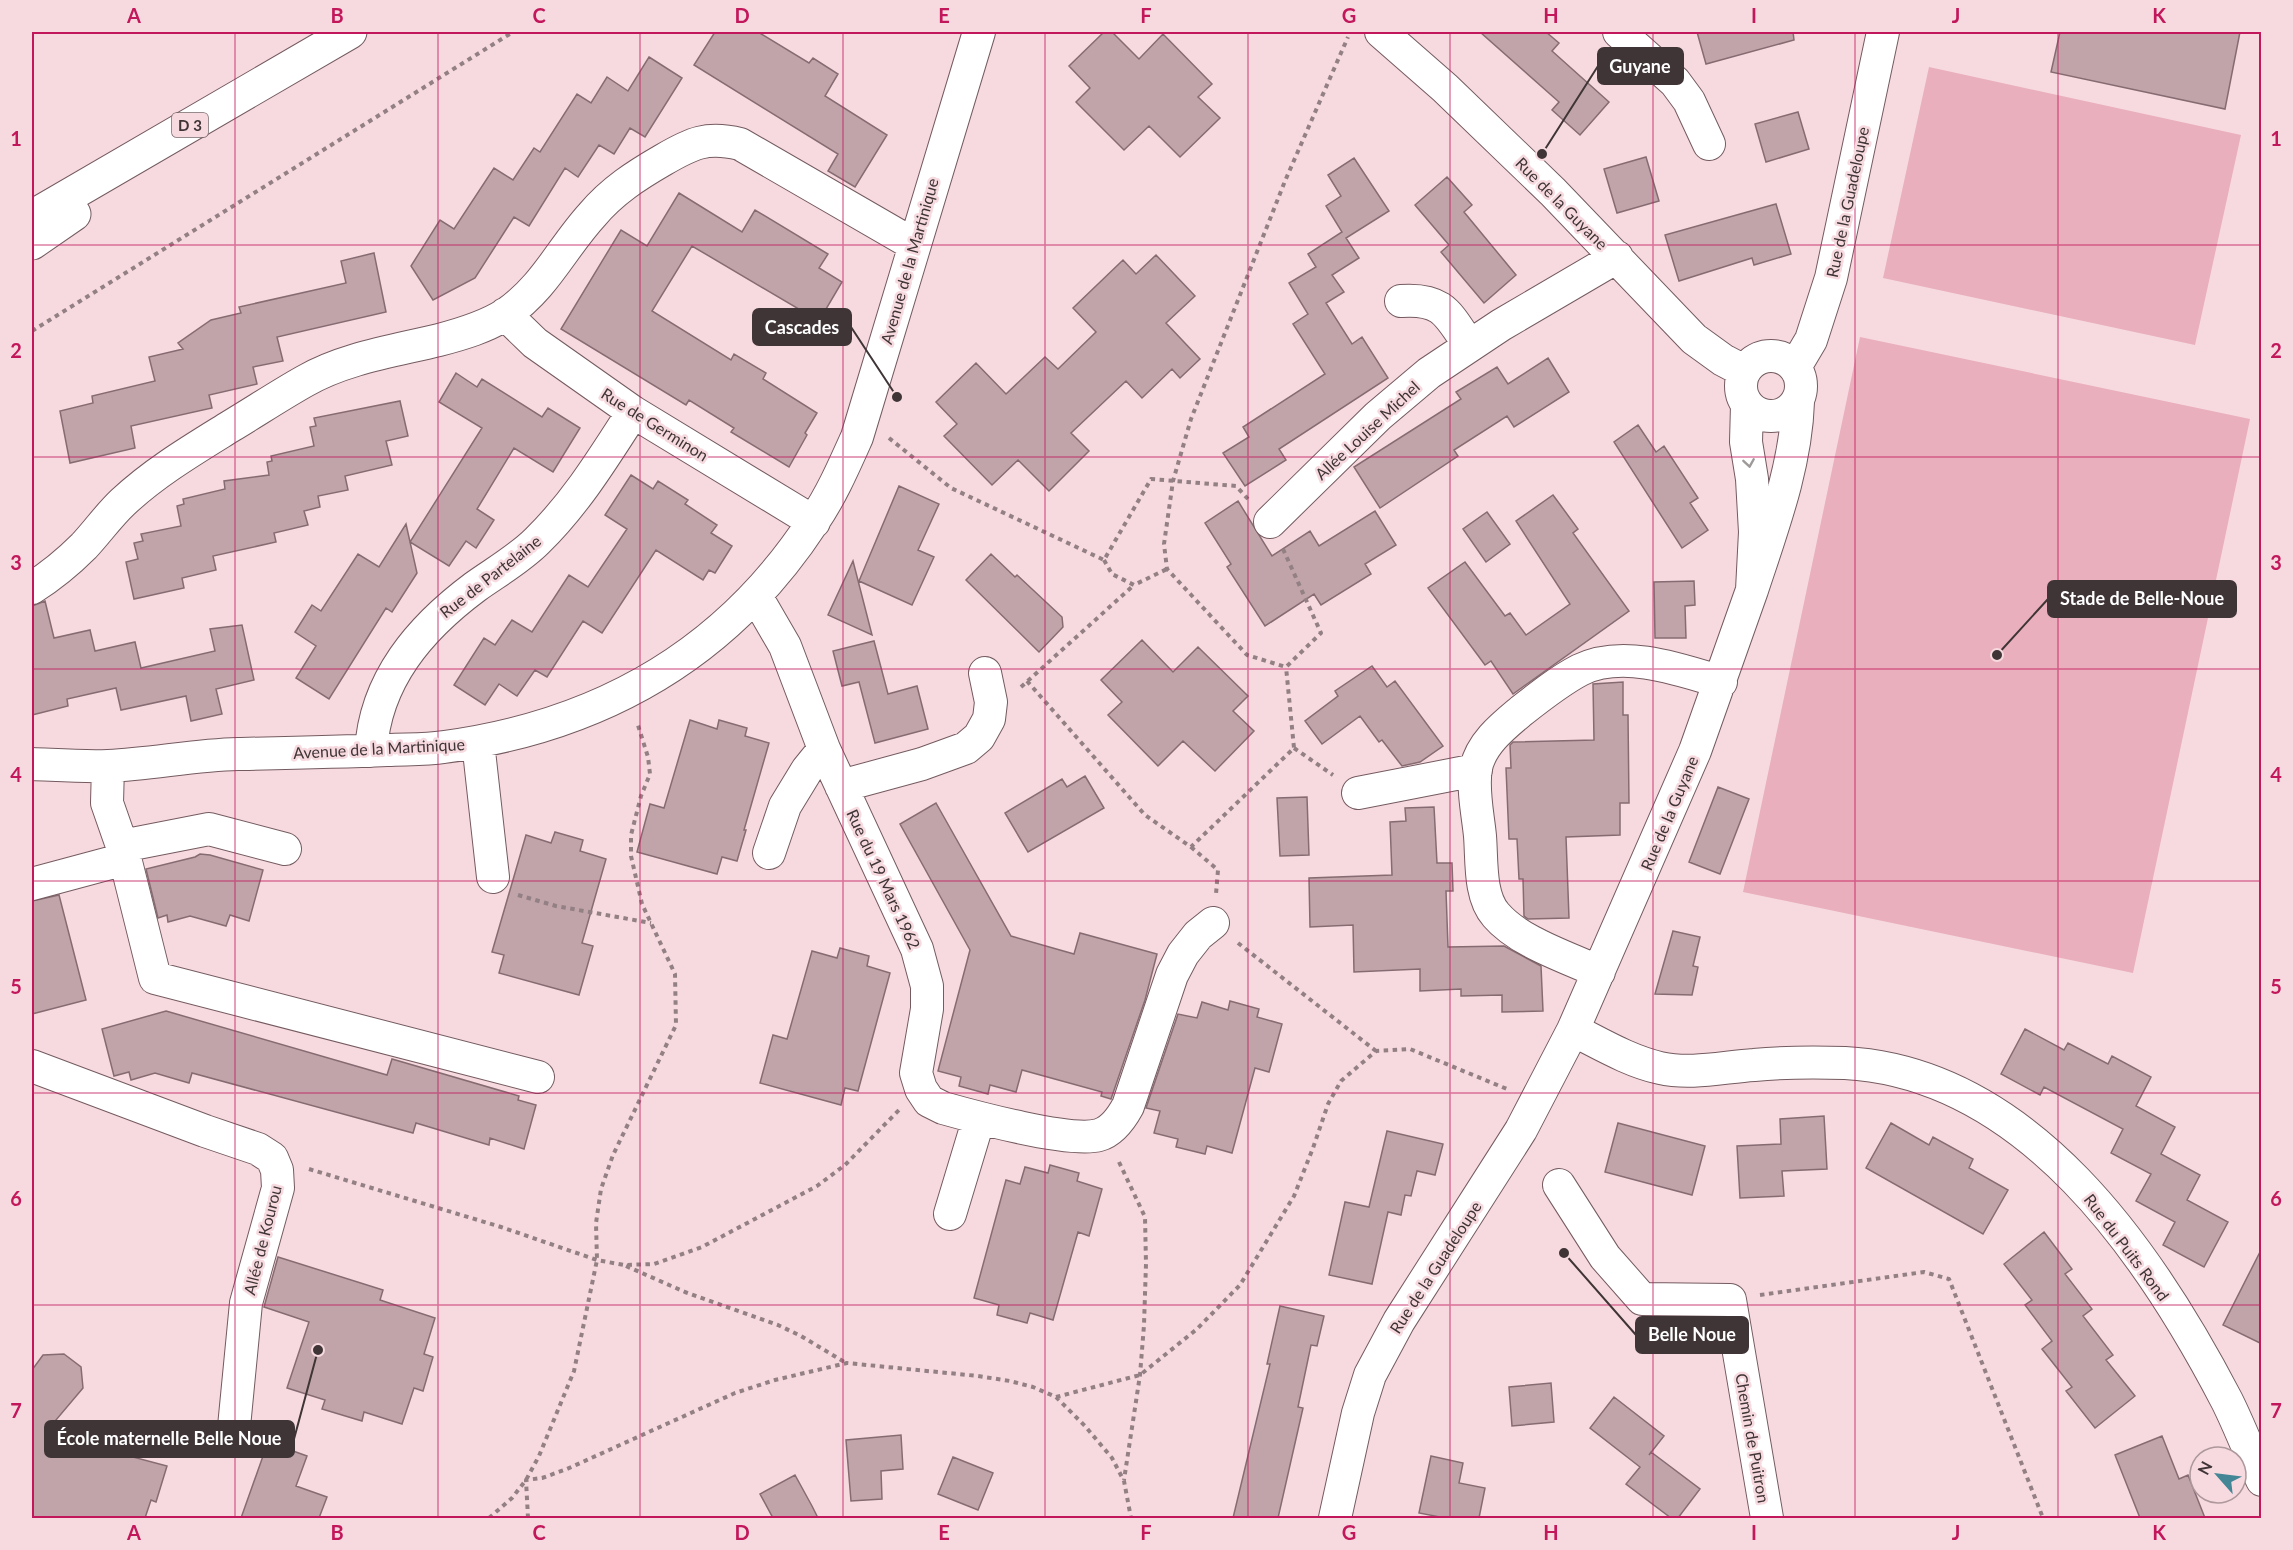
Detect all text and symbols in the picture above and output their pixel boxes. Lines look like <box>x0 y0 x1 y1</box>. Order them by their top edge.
text: A <box>126 3 141 27</box>
text: B <box>330 3 344 27</box>
text: C <box>532 3 546 27</box>
text: D <box>734 3 750 27</box>
text: E <box>938 3 950 27</box>
text: F <box>1140 3 1152 27</box>
text: G <box>1342 3 1356 27</box>
text: H <box>1543 3 1559 27</box>
text: I <box>1751 3 1757 27</box>
text: J <box>1952 3 1960 27</box>
text: K <box>2152 3 2166 27</box>
callout: Guyane <box>1598 48 1683 84</box>
text: Guyane <box>1609 55 1671 77</box>
road number: D 3 <box>172 113 208 137</box>
street label: Rue de la Guadeloupe <box>1822 125 1872 279</box>
text: 1 <box>10 126 22 150</box>
text: 1 <box>2270 126 2282 150</box>
street label: Rue de la Guyane <box>1512 153 1612 253</box>
street label: Avenue de la Martinique <box>876 176 942 346</box>
callout: Cascades <box>753 309 851 345</box>
text: Cascades <box>765 316 839 338</box>
text: 2 <box>10 338 22 362</box>
text: 2 <box>2270 338 2282 362</box>
street label: Allée Louise Michel <box>1311 377 1423 483</box>
street label: Rue de Germinon <box>598 383 712 465</box>
one-way arrow <box>1743 458 1755 468</box>
street label: Rue de Partelaine <box>436 531 544 621</box>
text: 3 <box>10 550 22 574</box>
text: 3 <box>2270 550 2282 574</box>
callout: Stade de Belle-Noue <box>2048 581 2236 617</box>
text: Stade de Belle-Noue <box>2060 587 2224 609</box>
street label: Avenue de la Martinique <box>293 734 465 762</box>
street label: Rue de la Guyane <box>1636 753 1702 873</box>
text: 4 <box>10 762 22 786</box>
text: 4 <box>2270 762 2282 786</box>
street label: Rue du 19 Mars 1962 <box>843 806 925 952</box>
text: 5 <box>10 974 22 998</box>
text: 5 <box>2270 974 2282 998</box>
street label: Allée de Kourou <box>239 1183 285 1297</box>
text: 6 <box>10 1186 22 1210</box>
text: 6 <box>2270 1186 2282 1210</box>
street label: Rue du Puits Rond <box>2081 1190 2173 1304</box>
street label: Rue de la Guadeloupe <box>1385 1197 1485 1337</box>
callout: Belle Noue <box>1636 1317 1748 1353</box>
text: Belle Noue <box>1648 1323 1736 1345</box>
street label: Chemin de Puitron <box>1732 1372 1774 1504</box>
text: 7 <box>10 1398 22 1422</box>
text: 7 <box>2270 1398 2282 1422</box>
callout: École maternelle Belle Noue <box>45 1421 294 1457</box>
text: École maternelle Belle Noue <box>57 1427 282 1449</box>
north arrow <box>2188 1445 2248 1505</box>
text: N <box>2193 1458 2216 1478</box>
text: A <box>126 1520 141 1544</box>
text: B <box>330 1520 344 1544</box>
text: C <box>532 1520 546 1544</box>
text: D <box>734 1520 750 1544</box>
text: E <box>938 1520 950 1544</box>
text: F <box>1140 1520 1152 1544</box>
text: G <box>1342 1520 1356 1544</box>
text: H <box>1543 1520 1559 1544</box>
text: I <box>1751 1520 1757 1544</box>
text: J <box>1952 1520 1960 1544</box>
text: K <box>2152 1520 2166 1544</box>

